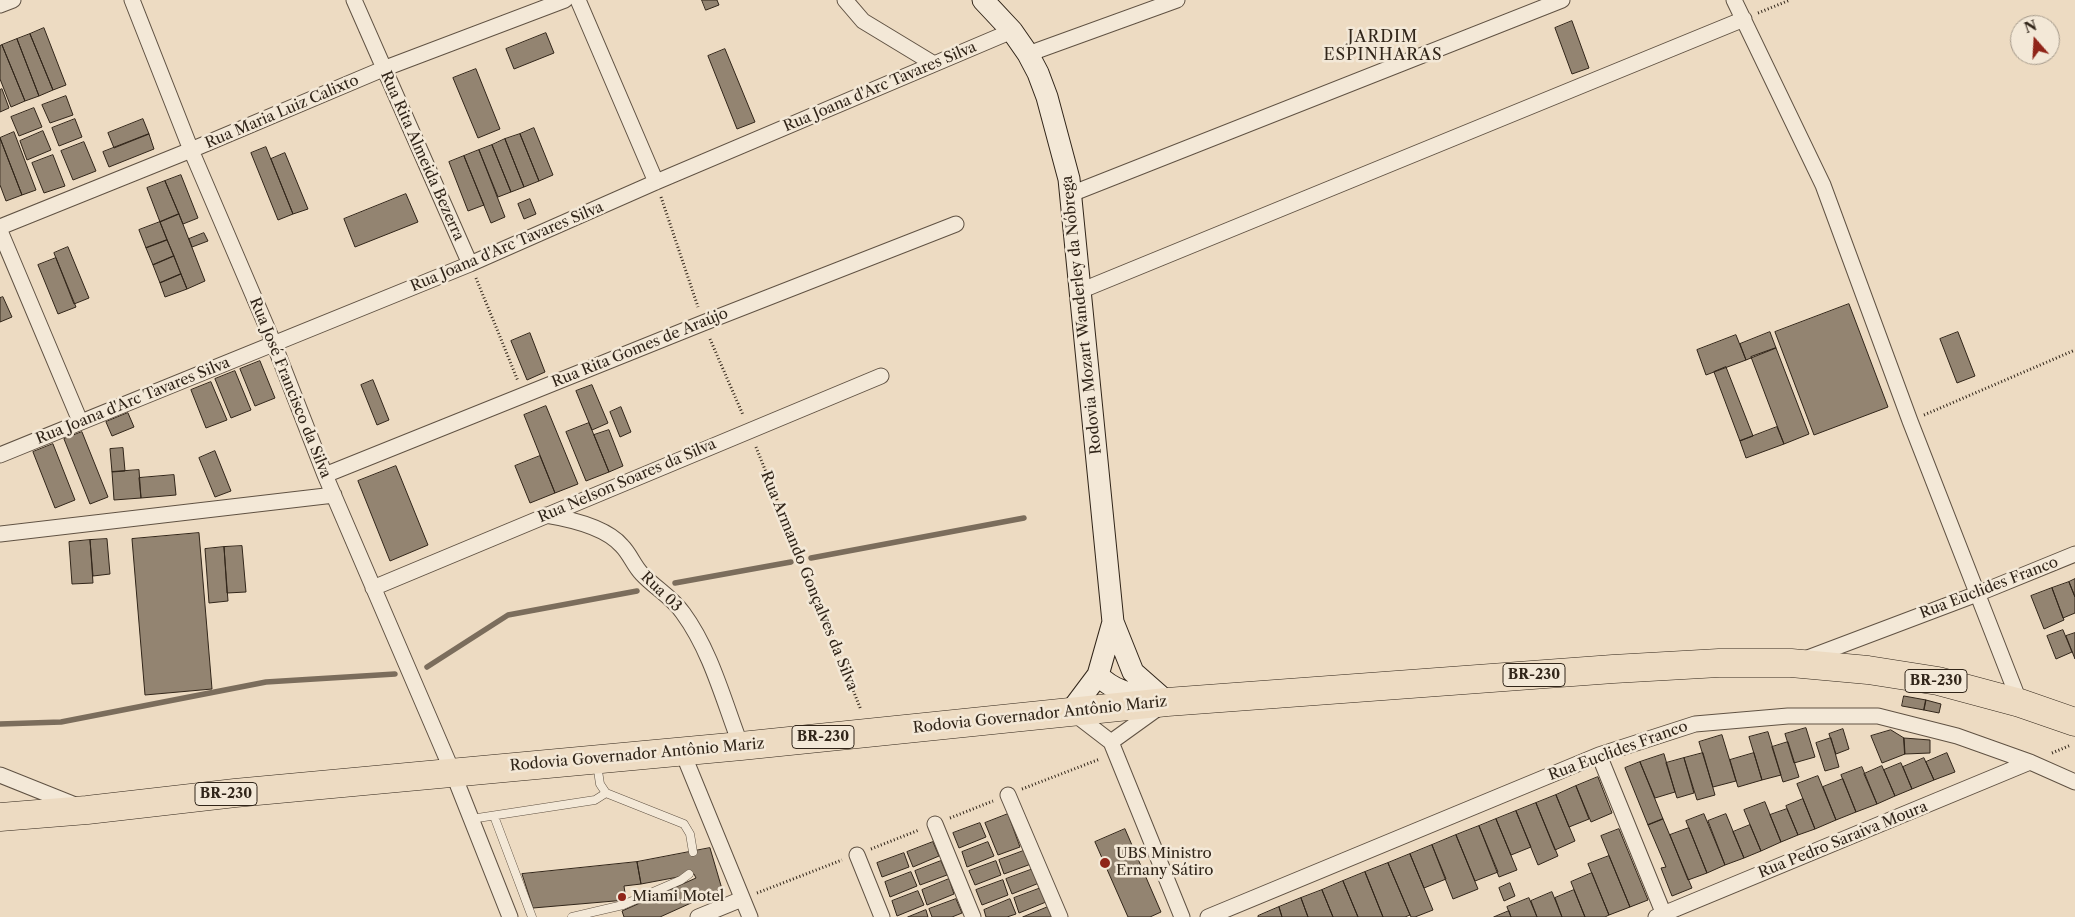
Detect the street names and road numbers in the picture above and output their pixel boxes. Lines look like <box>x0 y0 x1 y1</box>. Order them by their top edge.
street label: Rua Joana d'Arc Tavares Silva <box>781 38 979 136</box>
street label: Rua Rita Almeida Bezerra <box>376 68 468 244</box>
street label: Rua Maria Luiz Calixto <box>203 71 361 153</box>
street label: Rodovia Mozart Wanderley da Nóbrega <box>1058 175 1106 455</box>
street label: Rua Joana d'Arc Tavares Silva <box>408 198 606 296</box>
street label: Rua José Francisco da Silva <box>245 295 335 481</box>
street label: Rua Rita Gomes de Araújo <box>549 304 731 392</box>
street label: Rua Joana d'Arc Tavares Silva <box>33 354 233 448</box>
street label: Rua Nelson Soares da Silva <box>535 435 719 527</box>
street label: Rua Armando Gonçalves da Silva <box>757 469 861 693</box>
street label: Rua Euclides Franco <box>1917 553 2061 623</box>
street label: Rua 03 <box>637 568 685 616</box>
road number: BR-230 <box>1503 664 1565 686</box>
road number: BR-230 <box>1905 669 1967 692</box>
street label: Rodovia Governador Antônio Mariz <box>912 693 1168 737</box>
street label: Rua Euclides Franco <box>1546 717 1690 785</box>
road number: BR-230 <box>792 726 854 749</box>
street label: Rodovia Governador Antônio Mariz <box>509 735 765 775</box>
road number: BR-230 <box>195 782 257 806</box>
street label: Rua Pedro Saraiva Moura <box>1756 798 1930 882</box>

